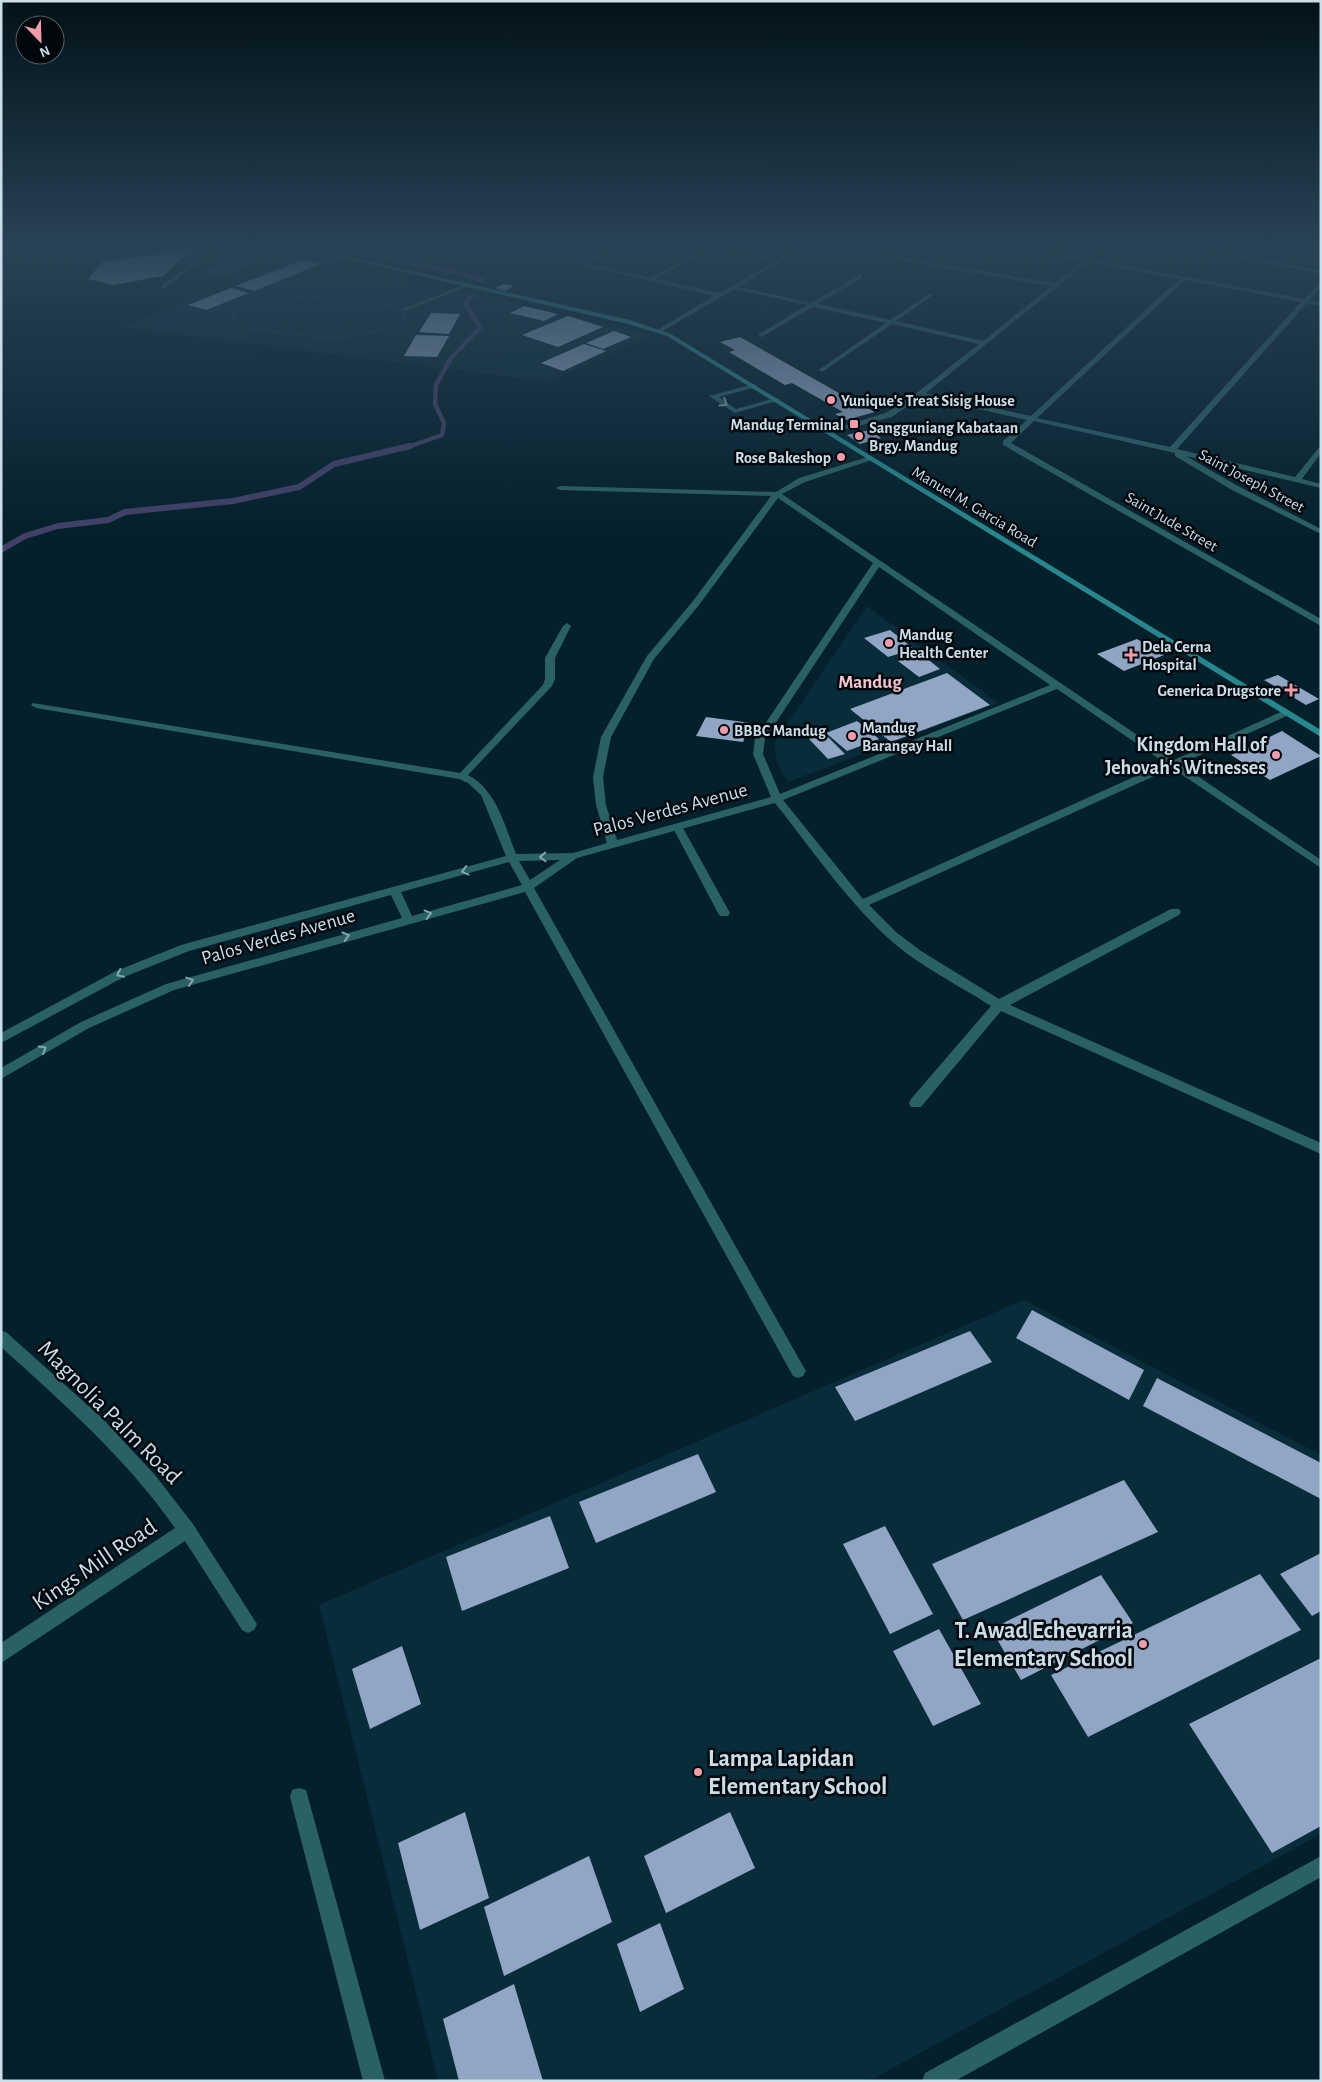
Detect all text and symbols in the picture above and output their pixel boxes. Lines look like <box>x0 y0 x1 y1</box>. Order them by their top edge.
north arrow <box>15 15 65 65</box>
text: N <box>37 43 52 59</box>
place label: Yunique's Treat Sisig House <box>841 393 1015 409</box>
marker: Yunique's Treat Sisig House <box>825 394 837 406</box>
one-way arrow <box>718 397 727 407</box>
place label: Mandug Terminal <box>731 417 844 433</box>
marker: Mandug Terminal <box>848 418 860 430</box>
place label: Sangguniang Kabataan Brgy. Mandug <box>869 420 1018 455</box>
marker: Sangguniang Kabataan Brgy. Mandug <box>853 430 865 442</box>
street label: Saint Joseph Street <box>1196 446 1307 515</box>
place label: Rose Bakeshop <box>735 450 831 466</box>
marker: Rose Bakeshop <box>835 451 847 463</box>
street label: Manuel M. Garcia Road <box>909 463 1040 550</box>
street label: Saint Jude Street <box>1123 489 1220 555</box>
place label: Mandug Health Center <box>899 627 989 661</box>
marker: Mandug Health Center <box>883 637 895 649</box>
place label: Dela Cerna Hospital <box>1142 639 1212 673</box>
marker: Dela Cerna Hospital <box>1124 648 1138 662</box>
district label: Mandug <box>838 673 902 692</box>
place label: Generica Drugstore <box>1157 683 1281 699</box>
marker: Generica Drugstore <box>1285 684 1297 696</box>
place label: Mandug Barangay Hall <box>862 720 952 755</box>
place label: BBBC Mandug <box>734 723 827 739</box>
marker: BBBC Mandug <box>718 724 730 736</box>
marker: Mandug Barangay Hall <box>846 730 858 742</box>
place label: Kingdom Hall of Jehovah's Witnesses <box>1105 735 1267 778</box>
marker: Kingdom Hall of Jehovah's Witnesses <box>1270 749 1282 761</box>
street label: Palos Verdes Avenue <box>591 780 750 840</box>
one-way arrow <box>538 852 546 862</box>
one-way arrow <box>461 865 470 876</box>
street label: Palos Verdes Avenue <box>199 905 358 969</box>
one-way arrow <box>424 909 432 919</box>
one-way arrow <box>342 932 350 942</box>
one-way arrow <box>116 968 125 978</box>
one-way arrow <box>185 976 194 986</box>
one-way arrow <box>38 1046 47 1056</box>
street label: Magnolia Palm Road <box>33 1336 186 1489</box>
street label: Kings Mill Road <box>28 1515 161 1615</box>
place label: T. Awad Echevarria Elementary School <box>954 1619 1133 1671</box>
marker: T. Awad Echevarria Elementary School <box>1137 1638 1149 1650</box>
place label: Lampa Lapidan Elementary School <box>708 1747 887 1799</box>
marker: Lampa Lapidan Elementary School <box>692 1766 704 1778</box>

